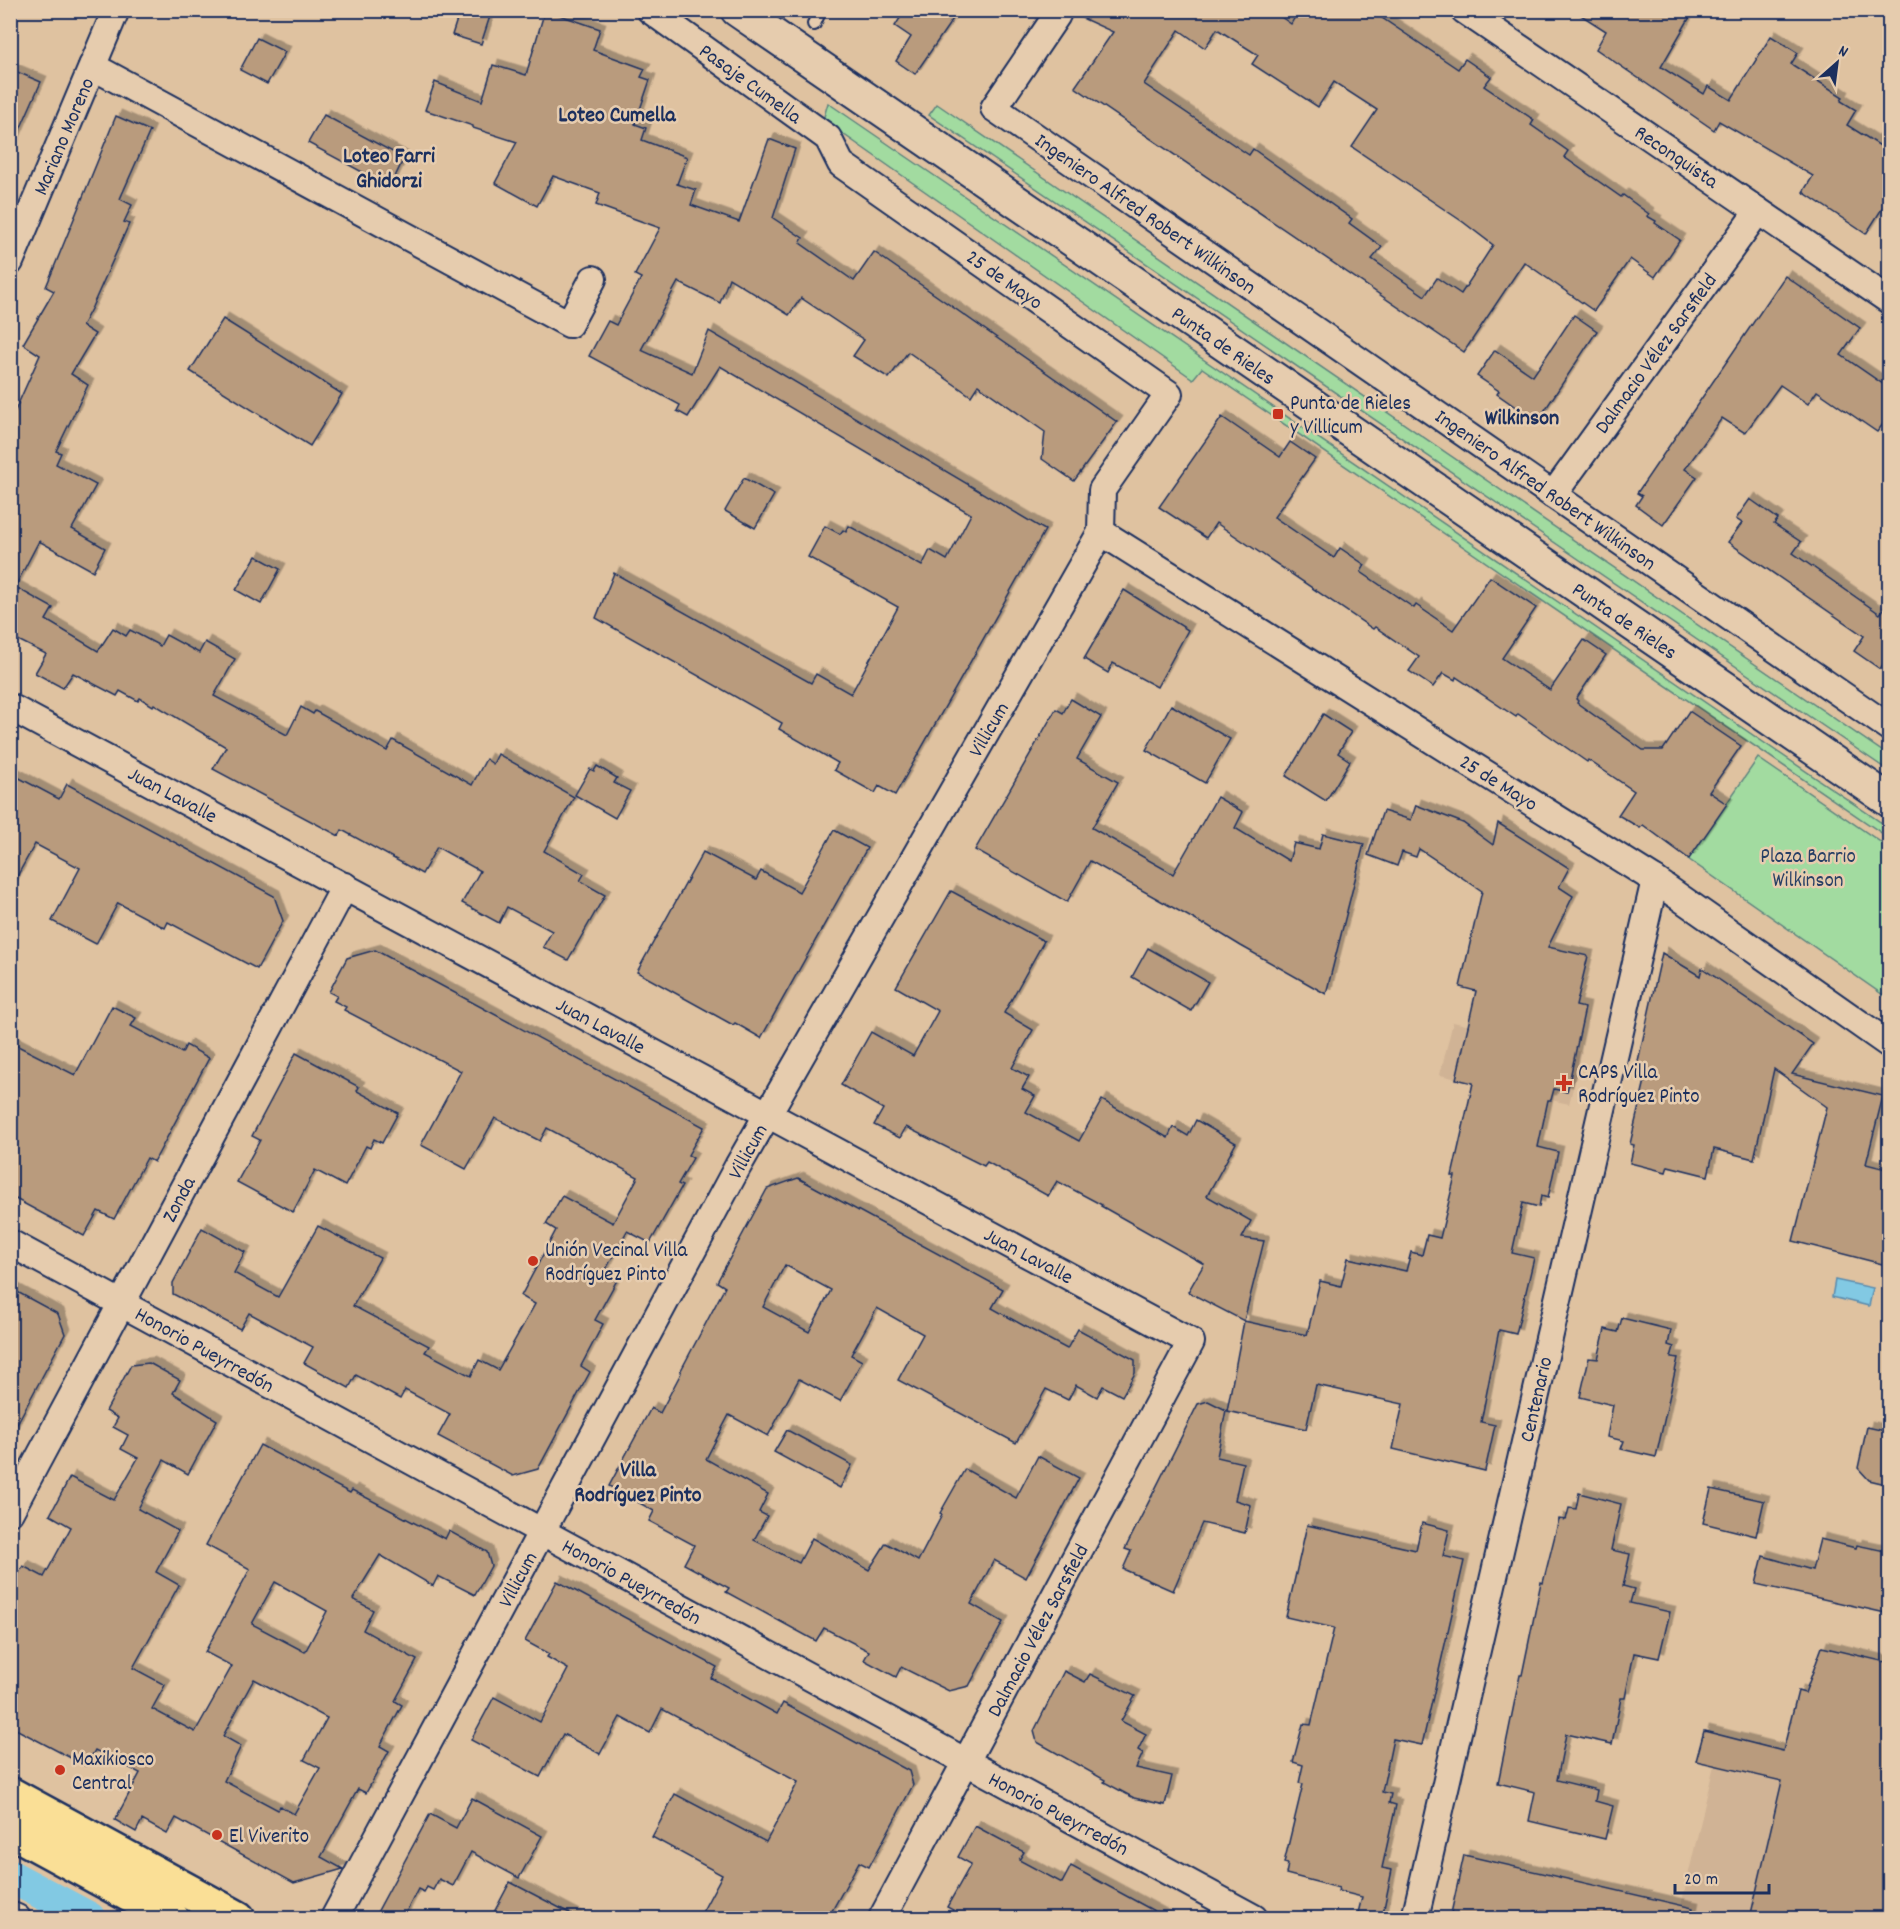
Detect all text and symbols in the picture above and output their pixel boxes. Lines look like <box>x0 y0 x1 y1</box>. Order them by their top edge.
north arrow <box>1807 33 1867 93</box>
street label: Pasaje Cumella <box>692 38 808 134</box>
text: N <box>1834 40 1852 64</box>
street label: Mariano Moreno <box>27 74 104 201</box>
district label: Loteo Cumella <box>558 101 676 132</box>
street label: Reconquista <box>1627 119 1724 198</box>
street label: Ingeniero Alfred Robert Wilkinson <box>1027 127 1261 303</box>
district label: Loteo Farri Ghidorzi <box>343 142 435 198</box>
street label: 25 de Mayo <box>959 244 1048 319</box>
street label: Dalmacio Vélez Sarsfield <box>1589 268 1726 441</box>
street label: Punta de Rieles <box>1164 300 1280 394</box>
place label: Punta de Rieles y Villicum <box>1290 390 1411 444</box>
street label: Ingeniero Alfred Robert Wilkinson <box>1427 403 1661 579</box>
district label: Wilkinson <box>1485 404 1559 435</box>
marker: Punta de Rieles y Villicum <box>1271 407 1285 421</box>
street label: Punta de Rieles <box>1565 576 1682 669</box>
street label: Villicum <box>963 697 1019 764</box>
street label: 25 de Mayo <box>1452 749 1543 820</box>
street label: Juan Lavalle <box>122 761 222 833</box>
park label: Plaza Barrio Wilkinson <box>1760 843 1856 897</box>
street label: Juan Lavalle <box>550 992 650 1064</box>
place label: CAPS Villa Rodríguez Pinto <box>1578 1059 1700 1113</box>
marker: CAPS Villa Rodríguez Pinto <box>1555 1074 1573 1092</box>
street label: Villicum <box>722 1119 777 1186</box>
street label: Zonda <box>156 1171 206 1229</box>
street label: Juan Lavalle <box>978 1222 1078 1294</box>
place label: Unión Vecinal Villa Rodríguez Pinto <box>545 1237 688 1291</box>
marker: Unión Vecinal Villa Rodríguez Pinto <box>526 1254 540 1268</box>
street label: Honorio Pueyrredón <box>128 1301 279 1402</box>
street label: Centenario <box>1514 1354 1562 1445</box>
district label: Villa Rodríguez Pinto <box>574 1456 702 1512</box>
street label: Honorio Pueyrredón <box>555 1533 706 1634</box>
street label: Dalmacio Vélez Sarsfield <box>981 1540 1098 1723</box>
street label: Villicum <box>492 1547 547 1614</box>
place label: Maxikiosco Central <box>72 1746 154 1800</box>
marker: Maxikiosco Central <box>53 1763 67 1777</box>
street label: Honorio Pueyrredón <box>982 1766 1133 1865</box>
place label: El Viverito <box>229 1823 309 1853</box>
marker: El Viverito <box>210 1828 224 1842</box>
scale bar <box>1675 1857 1770 1895</box>
text: 20 m <box>1684 1868 1718 1893</box>

